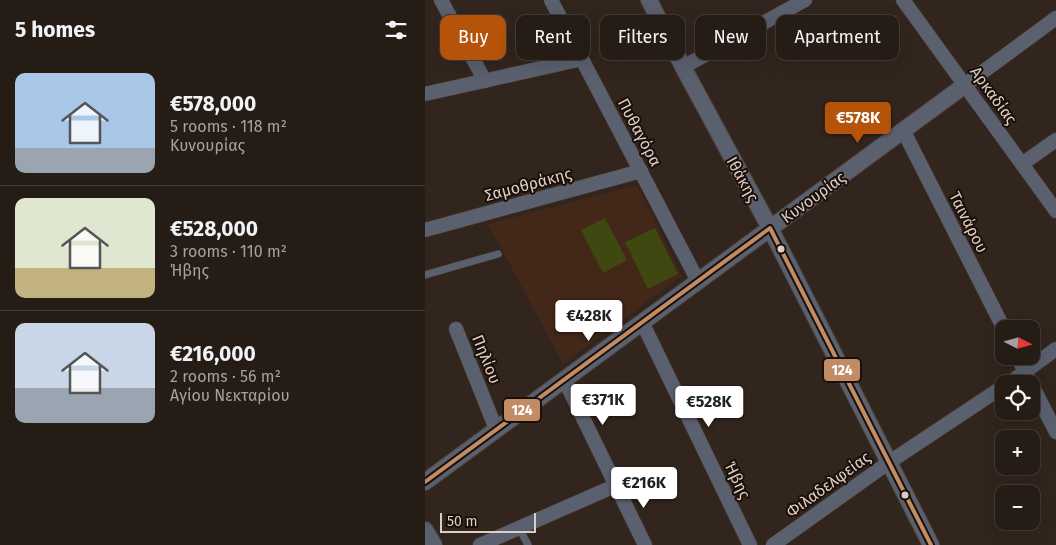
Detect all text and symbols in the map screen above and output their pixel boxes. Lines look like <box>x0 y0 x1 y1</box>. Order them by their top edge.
chip: Buy <box>440 15 506 60</box>
chip: Rent <box>516 15 590 60</box>
chip: Filters <box>600 15 685 60</box>
chip: New <box>695 15 766 60</box>
chip: Apartment <box>776 15 899 60</box>
icon: filters <box>382 16 410 44</box>
text: 5 homes <box>15 17 95 43</box>
street label: Αρκαδίας <box>966 63 1021 128</box>
text: €578,000 <box>170 91 256 117</box>
icon: home <box>55 93 115 153</box>
street label: Πυθαγόρα <box>614 95 665 170</box>
pin: €578K <box>823 102 893 144</box>
text: €578K <box>836 108 880 127</box>
text: 5 rooms · 118 m² <box>170 117 287 136</box>
text: Κυνουρίας <box>170 136 245 155</box>
street label: Ιθάκης <box>722 153 763 206</box>
street label: Σαμοθράκης <box>483 164 574 205</box>
street label: Κυνουρίας <box>777 167 850 227</box>
street label: Ταινάρου <box>945 188 992 256</box>
text: €528,000 <box>170 216 258 242</box>
icon: home <box>55 218 115 278</box>
text: 3 rooms · 110 m² <box>170 242 287 261</box>
unlabelled marker <box>776 244 786 254</box>
text: Ήβης <box>170 261 209 280</box>
pin: €428K <box>554 300 624 342</box>
text: €428K <box>566 306 612 325</box>
north arrow <box>995 320 1040 365</box>
map controls <box>995 320 1040 530</box>
street label: Πηλίου <box>468 332 505 386</box>
text: €216,000 <box>170 341 256 367</box>
icon: home <box>55 343 115 403</box>
line badge: 124 <box>823 358 861 382</box>
text: 124 <box>831 362 853 379</box>
text: 2 rooms · 56 m² <box>170 367 281 386</box>
button: locate <box>995 375 1040 420</box>
pin: €371K <box>568 384 638 426</box>
text: Αγίου Νεκταρίου <box>170 386 290 405</box>
pin: €528K <box>674 386 744 428</box>
text: €371K <box>582 390 624 409</box>
text: €528K <box>686 392 732 411</box>
line badge: 124 <box>503 398 541 422</box>
text: 124 <box>511 402 533 419</box>
button: + <box>995 430 1040 475</box>
street label: Φιλαδελφείας <box>783 447 874 521</box>
street label: Ήβης <box>720 459 755 502</box>
pin: €216K <box>609 466 679 509</box>
text: €216K <box>622 473 666 492</box>
button: − <box>995 485 1040 530</box>
unlabelled marker <box>900 490 910 500</box>
scale bar <box>440 510 536 533</box>
text: 50 m <box>447 513 478 530</box>

